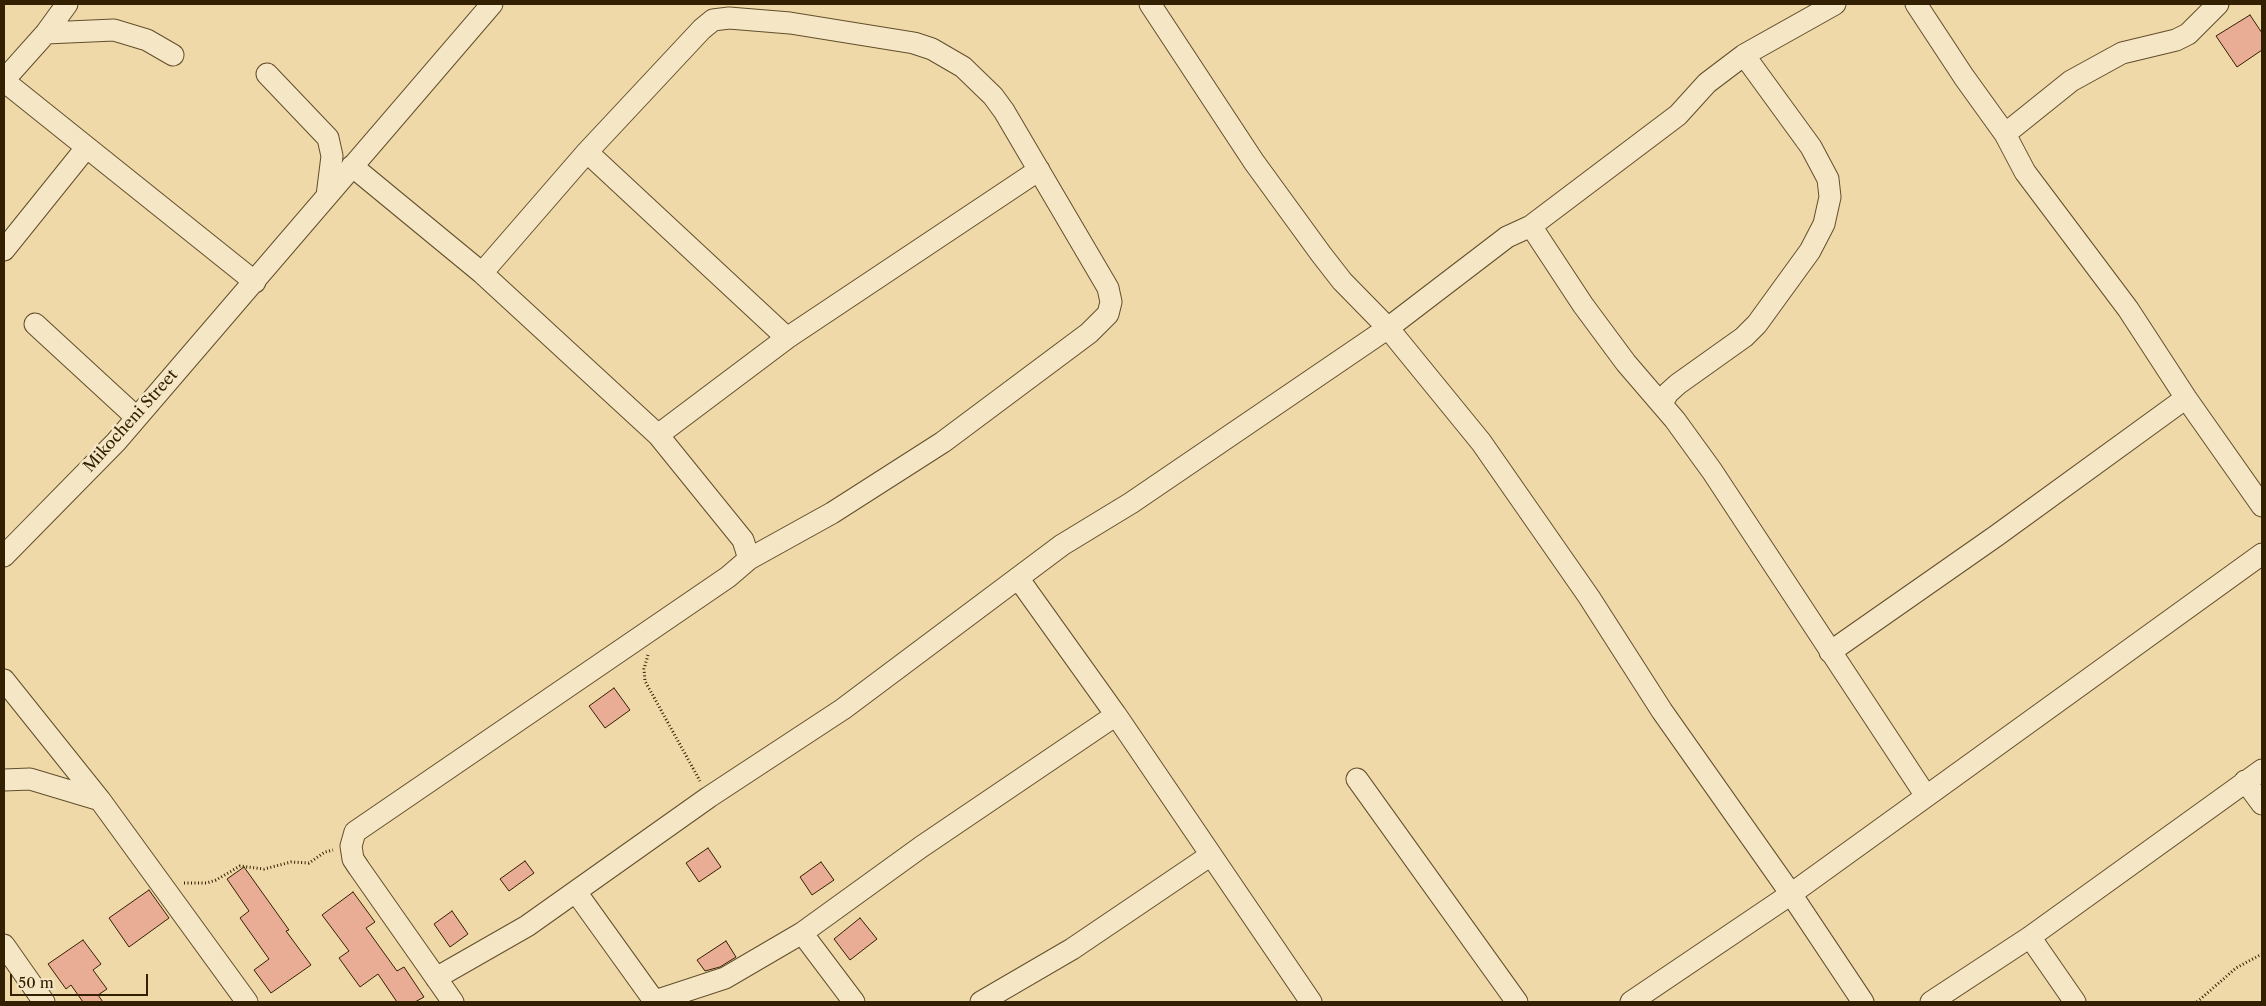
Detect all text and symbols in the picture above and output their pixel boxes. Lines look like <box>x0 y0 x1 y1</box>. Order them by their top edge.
street label: Mikocheni Street <box>80 366 182 476</box>
scale bar <box>12 964 150 996</box>
text: 50 m <box>18 973 54 992</box>

